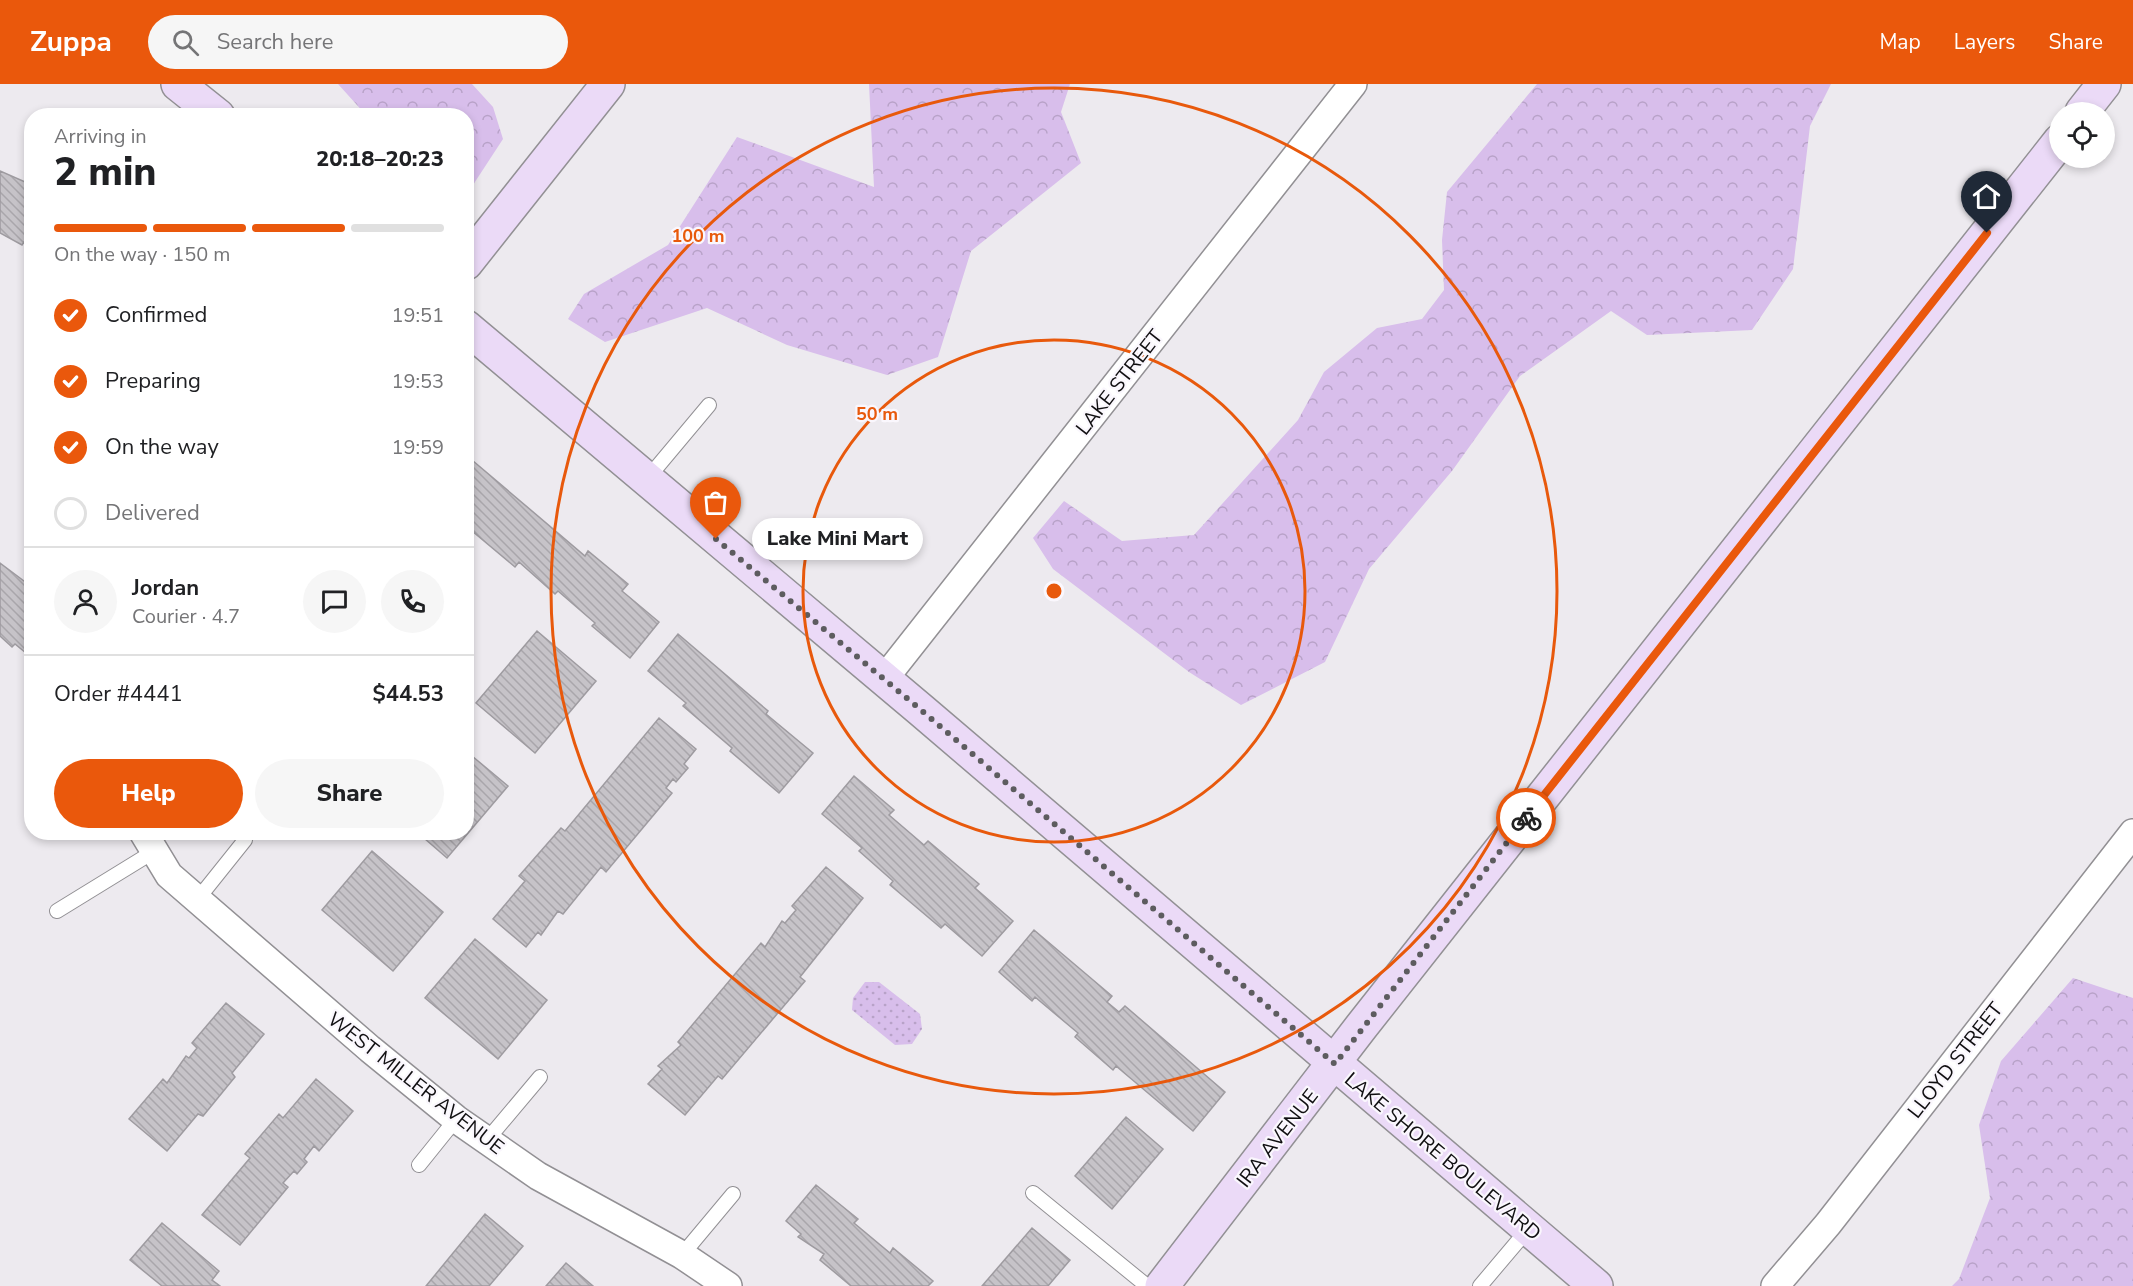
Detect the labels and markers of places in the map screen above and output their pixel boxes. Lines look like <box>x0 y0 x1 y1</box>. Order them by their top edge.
pin <box>1961 171 2012 233</box>
pin <box>690 477 741 539</box>
callout: Lake Mini Mart <box>752 518 923 560</box>
centre of rings <box>1044 581 1064 601</box>

